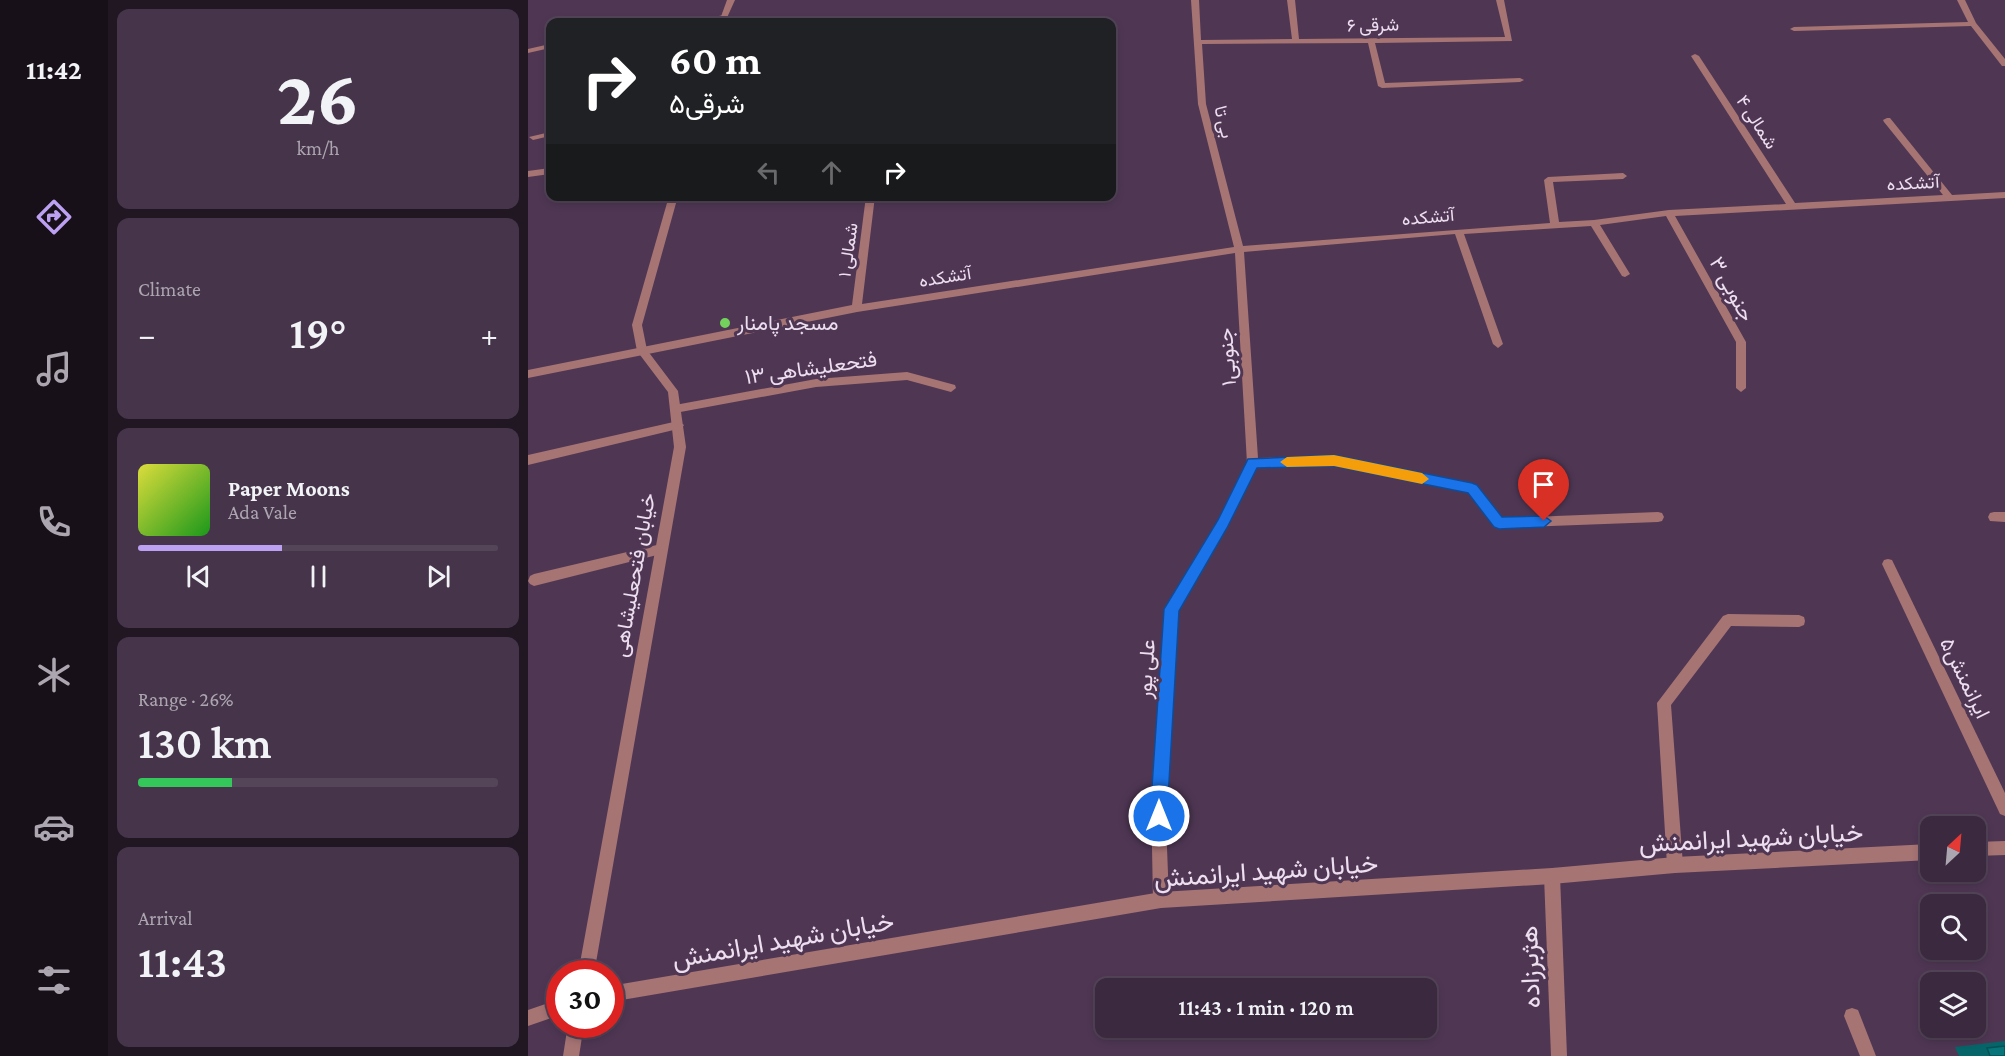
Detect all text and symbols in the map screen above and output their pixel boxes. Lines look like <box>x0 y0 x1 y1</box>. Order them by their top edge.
street label: ۶ شرقی <box>1347 15 1399 36</box>
text: 60 m <box>669 36 761 83</box>
icon: right <box>570 42 648 120</box>
text: 26 <box>277 54 359 141</box>
text: 11:42 <box>26 55 82 85</box>
text: شرقی۵ <box>669 89 745 119</box>
street label: ۴ شمالی <box>1731 91 1782 153</box>
street label: بی تا <box>1209 104 1238 141</box>
text: km/h <box>296 137 340 159</box>
icon: left <box>752 156 785 189</box>
icon: ahead <box>815 156 848 189</box>
icon: right <box>878 156 911 189</box>
street label: آتشکده <box>1886 172 1942 194</box>
icon: directions <box>33 196 75 238</box>
street label: آتشکده <box>1401 205 1457 229</box>
street label: ۱ شمالی <box>834 222 863 279</box>
street label: ۳ جنوبی <box>1704 253 1759 326</box>
street label: آتشکده <box>917 263 974 291</box>
text: Climate <box>138 278 201 300</box>
text: 19° <box>290 308 346 358</box>
place label: مسجد پامنار <box>736 311 838 337</box>
text: − <box>138 316 155 353</box>
text: + <box>481 316 498 353</box>
marker: مسجد پامنار <box>718 316 732 330</box>
street label: جنوبی۱ <box>1213 327 1242 387</box>
street label: فتحعلیشاهی ۱۳ <box>743 347 879 389</box>
icon: music <box>33 348 75 390</box>
pin <box>1518 459 1569 521</box>
icon: arrive <box>1527 468 1560 501</box>
text: Paper Moons <box>228 476 350 501</box>
street label: خیابان فتحعلیشاهی <box>608 491 660 659</box>
icon: phone <box>33 501 75 543</box>
text: Ada Vale <box>228 501 297 523</box>
icon: previous <box>182 560 215 593</box>
icon: pause <box>302 560 335 593</box>
icon: next <box>422 560 455 593</box>
street label: ایرانمنش۵ <box>1934 634 1995 723</box>
street label: علی پور <box>1132 639 1162 701</box>
icon: climate <box>33 654 75 696</box>
text: Range · 26% <box>138 688 234 710</box>
text: 130 km <box>138 718 272 768</box>
position arrow <box>1127 784 1191 848</box>
icon: car <box>33 806 75 848</box>
north arrow <box>1920 816 1986 882</box>
map controls <box>1920 816 1986 1038</box>
street label: خیابان شهید ایرانمنش <box>1638 818 1864 859</box>
street label: خیابان شهید ایرانمنش <box>1153 849 1379 894</box>
button: search <box>1920 894 1986 960</box>
street label: خیابان شهید ایرانمنش <box>670 906 896 975</box>
text: Arrival <box>138 907 192 929</box>
street label: هژبرزاده <box>1514 925 1547 1009</box>
text: 11:43 <box>138 937 227 987</box>
icon: filters <box>33 959 75 1001</box>
speed limit sign: 30 <box>546 960 624 1038</box>
button: layers <box>1920 972 1986 1038</box>
text: 11:43 · 1 min · 120 m <box>1178 995 1354 1020</box>

